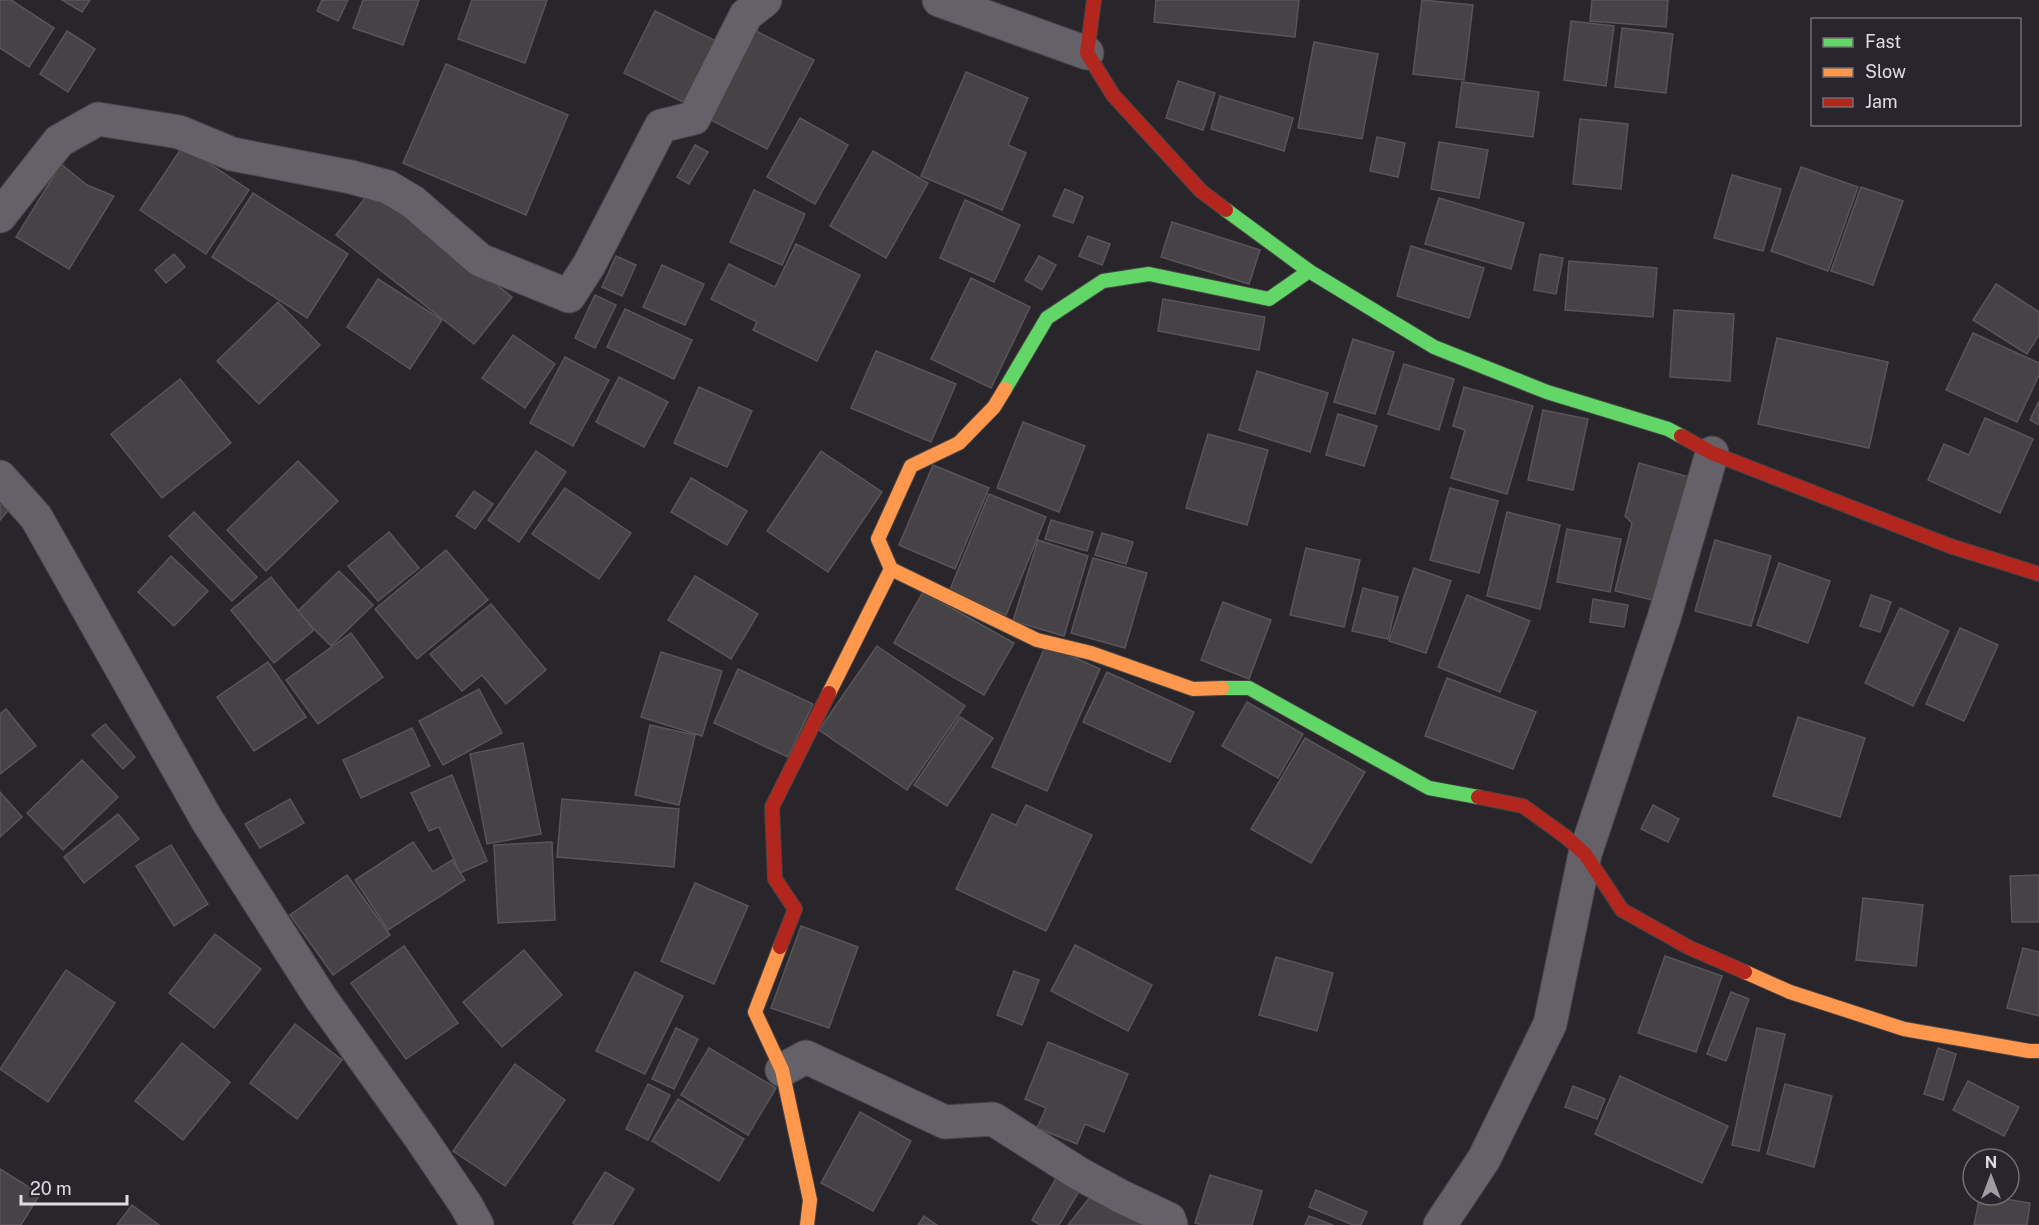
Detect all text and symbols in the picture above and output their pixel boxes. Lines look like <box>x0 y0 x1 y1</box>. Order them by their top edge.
legend <box>1811 18 2021 126</box>
text: Fast <box>1865 31 1901 52</box>
text: Slow <box>1865 61 1906 82</box>
text: Jam <box>1865 91 1898 112</box>
north arrow <box>1961 1147 2021 1207</box>
text: N <box>1985 1153 1997 1172</box>
scale bar <box>21 1168 128 1206</box>
text: 20 m <box>30 1178 72 1199</box>

